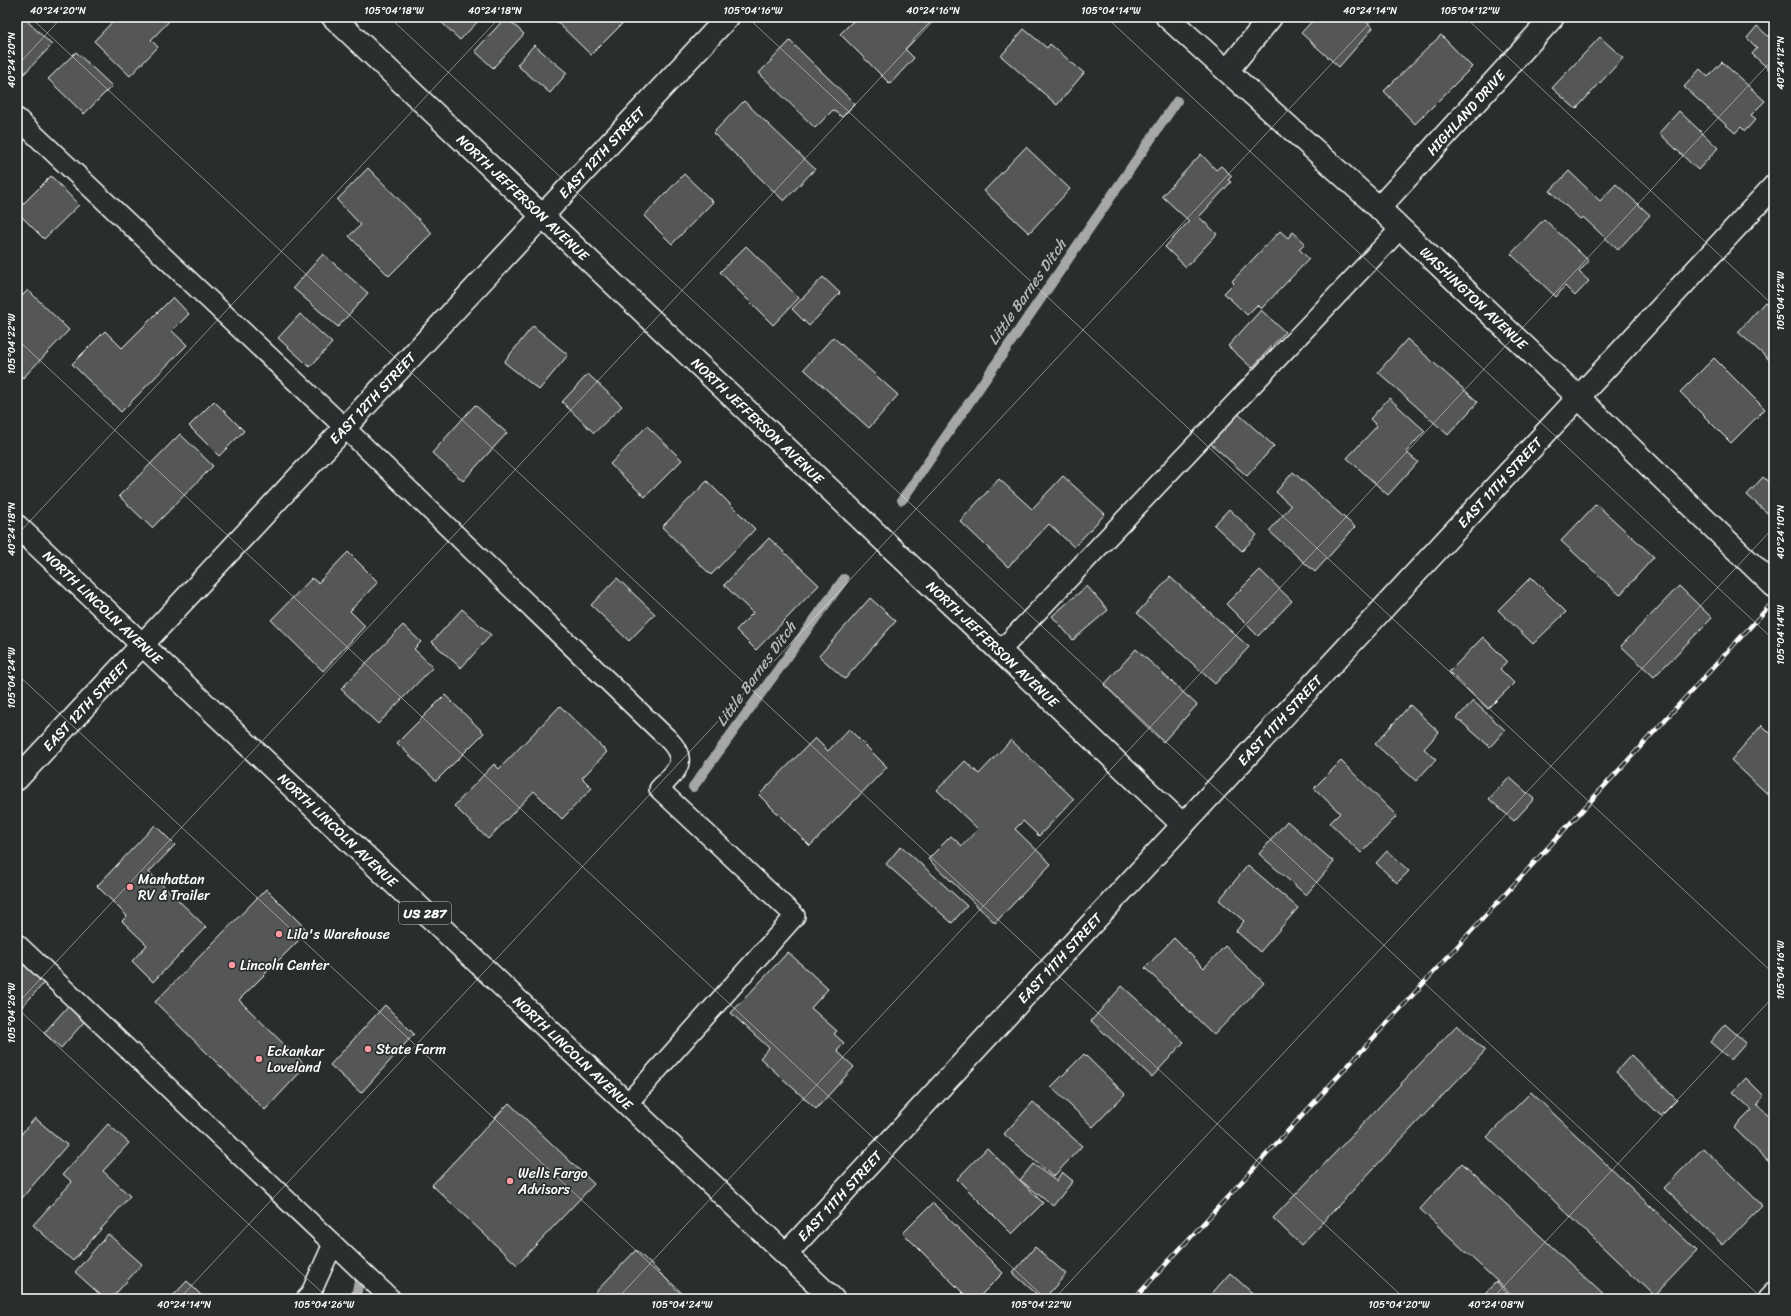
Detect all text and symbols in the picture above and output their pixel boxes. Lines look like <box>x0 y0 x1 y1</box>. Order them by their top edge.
text: 40°24'20"N <box>30 2 86 20</box>
text: 105°04'18"W <box>364 2 424 20</box>
text: 40°24'18"N <box>468 2 522 20</box>
text: 105°04'16"W <box>723 2 783 20</box>
text: 40°24'16"N <box>906 2 960 20</box>
text: 105°04'14"W <box>1081 2 1141 20</box>
text: 40°24'14"N <box>1343 2 1397 20</box>
text: 105°04'12"W <box>1440 2 1500 20</box>
text: 40°24'20"N <box>3 32 21 88</box>
text: 40°24'12"N <box>1772 36 1790 90</box>
street label: HIGHLAND DRIVE <box>1420 63 1513 161</box>
street label: EAST 12TH STREET <box>552 99 652 204</box>
street label: NORTH JEFFERSON AVENUE <box>451 128 596 268</box>
water label: Little Barnes Ditch <box>981 233 1074 350</box>
street label: WASHINGTON AVENUE <box>1414 240 1535 357</box>
text: 105°04'12"W <box>1772 271 1790 331</box>
text: 105°04'22"W <box>3 313 21 374</box>
street label: EAST 12TH STREET <box>323 345 423 450</box>
street label: NORTH JEFFERSON AVENUE <box>685 351 831 491</box>
street label: EAST 11TH STREET <box>1451 430 1550 534</box>
text: 40°24'18"N <box>3 502 21 556</box>
text: 40°24'10"N <box>1772 505 1790 559</box>
street label: NORTH LINCOLN AVENUE <box>37 544 170 671</box>
street label: NORTH JEFFERSON AVENUE <box>920 574 1066 714</box>
text: 105°04'14"W <box>1772 605 1790 665</box>
water label: Little Barnes Ditch <box>709 615 804 732</box>
text: 105°04'24"W <box>3 647 21 709</box>
street label: EAST 12TH STREET <box>36 652 137 757</box>
street label: EAST 11TH STREET <box>1231 668 1330 772</box>
street label: NORTH LINCOLN AVENUE <box>272 767 405 894</box>
place label: Manhattan RV & Trailer <box>138 867 211 908</box>
marker: Manhattan RV & Trailer <box>125 882 135 892</box>
road number: US 287 <box>399 902 451 924</box>
street label: EAST 11TH STREET <box>1011 906 1109 1009</box>
place label: Lila's Warehouse <box>287 922 390 947</box>
marker: Lila's Warehouse <box>274 929 284 939</box>
text: 105°04'16"W <box>1772 940 1790 1000</box>
place label: Lincoln Center <box>240 953 330 978</box>
marker: Lincoln Center <box>227 960 237 970</box>
text: 105°04'26"W <box>3 982 21 1043</box>
street label: NORTH LINCOLN AVENUE <box>507 989 640 1117</box>
place label: State Farm <box>376 1037 446 1062</box>
place label: Eckankar Loveland <box>267 1039 325 1080</box>
marker: State Farm <box>363 1044 373 1054</box>
marker: Eckankar Loveland <box>254 1054 264 1064</box>
street label: EAST 11TH STREET <box>791 1144 889 1247</box>
place label: Wells Fargo Advisors <box>517 1161 588 1202</box>
marker: Wells Fargo Advisors <box>505 1176 515 1186</box>
text: 40°24'14"N <box>157 1296 211 1314</box>
text: 105°04'26"W <box>294 1296 355 1314</box>
text: 105°04'24"W <box>651 1296 713 1314</box>
text: 105°04'22"W <box>1011 1296 1072 1314</box>
text: 105°04'20"W <box>1368 1296 1430 1314</box>
text: 40°24'08"N <box>1468 1296 1524 1314</box>

